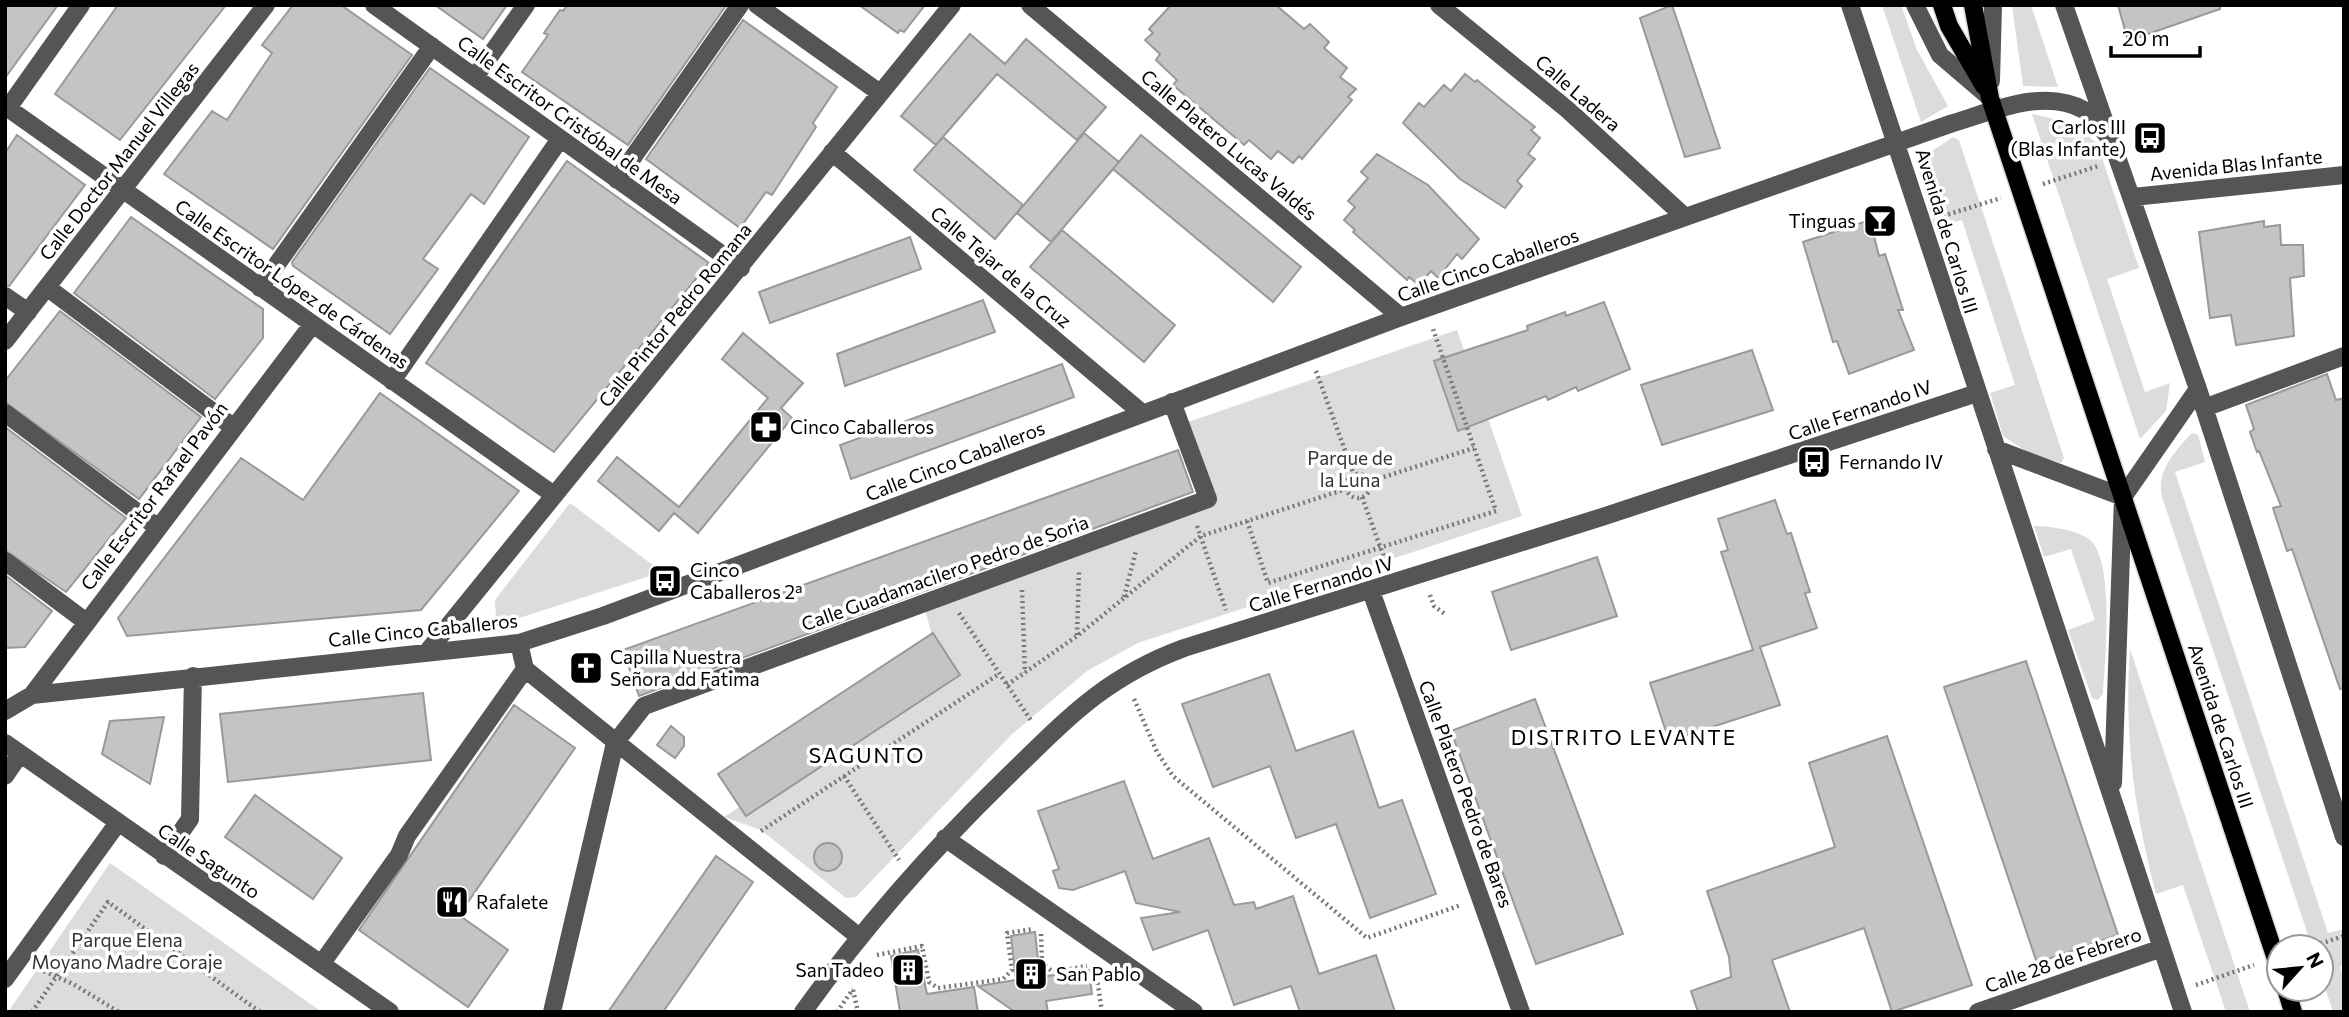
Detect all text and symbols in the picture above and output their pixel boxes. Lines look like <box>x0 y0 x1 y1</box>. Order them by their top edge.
scale bar <box>2111 14 2200 58</box>
text: 20 m <box>2122 25 2170 50</box>
street label: Calle Escritor Cristóbal de Mesa <box>453 30 687 209</box>
street label: Calle Ladera <box>1531 49 1626 136</box>
street label: Calle Doctor Manuel Villegas <box>34 57 203 265</box>
street label: Calle Platero Lucas Valdés <box>1137 64 1322 225</box>
place label: Carlos III (Blas Infante) <box>2011 115 2126 160</box>
bus stop icon: Carlos III (Blas Infante) <box>2131 119 2169 157</box>
street label: Avenida Blas Infante <box>2148 144 2323 185</box>
street label: Avenida de Carlos III <box>1911 145 1984 316</box>
street label: Calle Escritor López de Cárdenas <box>171 194 414 373</box>
street label: Calle Tejar de la Cruz <box>926 201 1076 332</box>
bar icon: Tinguas <box>1861 202 1899 240</box>
place label: Tinguas <box>1789 209 1856 232</box>
street label: Calle Pintor Pedro Romana <box>593 218 756 411</box>
street label: Calle Cinco Caballeros <box>1394 223 1582 306</box>
street label: Calle Fernando IV <box>1785 374 1935 445</box>
street label: Calle Escritor Rafael Pavón <box>75 397 232 594</box>
pharmacy icon: Cinco Caballeros <box>747 408 785 446</box>
place label: Cinco Caballeros <box>790 415 934 438</box>
street label: Calle Cinco Caballeros <box>862 416 1048 505</box>
bus stop icon: Fernando IV <box>1795 443 1833 481</box>
park label: Parque de la Luna <box>1307 446 1393 491</box>
place label: Fernando IV <box>1839 450 1943 473</box>
street label: Calle Guadamacilero Pedro de Soria <box>798 510 1092 635</box>
street label: Calle Fernando IV <box>1246 551 1396 617</box>
place label: Cinco Caballeros 2ª <box>690 558 803 603</box>
bus stop icon: Cinco Caballeros 2ª <box>646 562 684 600</box>
street label: Calle Cinco Caballeros <box>327 608 519 651</box>
street label: Avenida de Carlos III <box>2184 641 2259 811</box>
place label: Capilla Nuestra Señora dd Fatima <box>610 645 760 690</box>
church icon: Capilla Nuestra Señora dd Fatima <box>567 649 605 687</box>
street label: Calle Platero Pedro de Bares <box>1415 677 1518 911</box>
district label: DISTRITO LEVANTE <box>1511 724 1737 749</box>
district label: SAGUNTO <box>809 742 925 767</box>
street label: Calle Sagunto <box>154 818 265 903</box>
restaurant icon: Rafalete <box>433 883 471 921</box>
place label: Rafalete <box>476 890 548 913</box>
street label: Calle 28 de Febrero <box>1981 922 2144 997</box>
park label: Parque Elena Moyano Madre Coraje <box>31 928 223 973</box>
north arrow <box>2265 933 2335 1003</box>
text: N <box>2302 948 2329 972</box>
building icon: San Tadeo <box>889 951 927 989</box>
building icon: San Pablo <box>1012 955 1050 993</box>
place label: San Tadeo <box>796 958 884 981</box>
place label: San Pablo <box>1056 962 1141 985</box>

